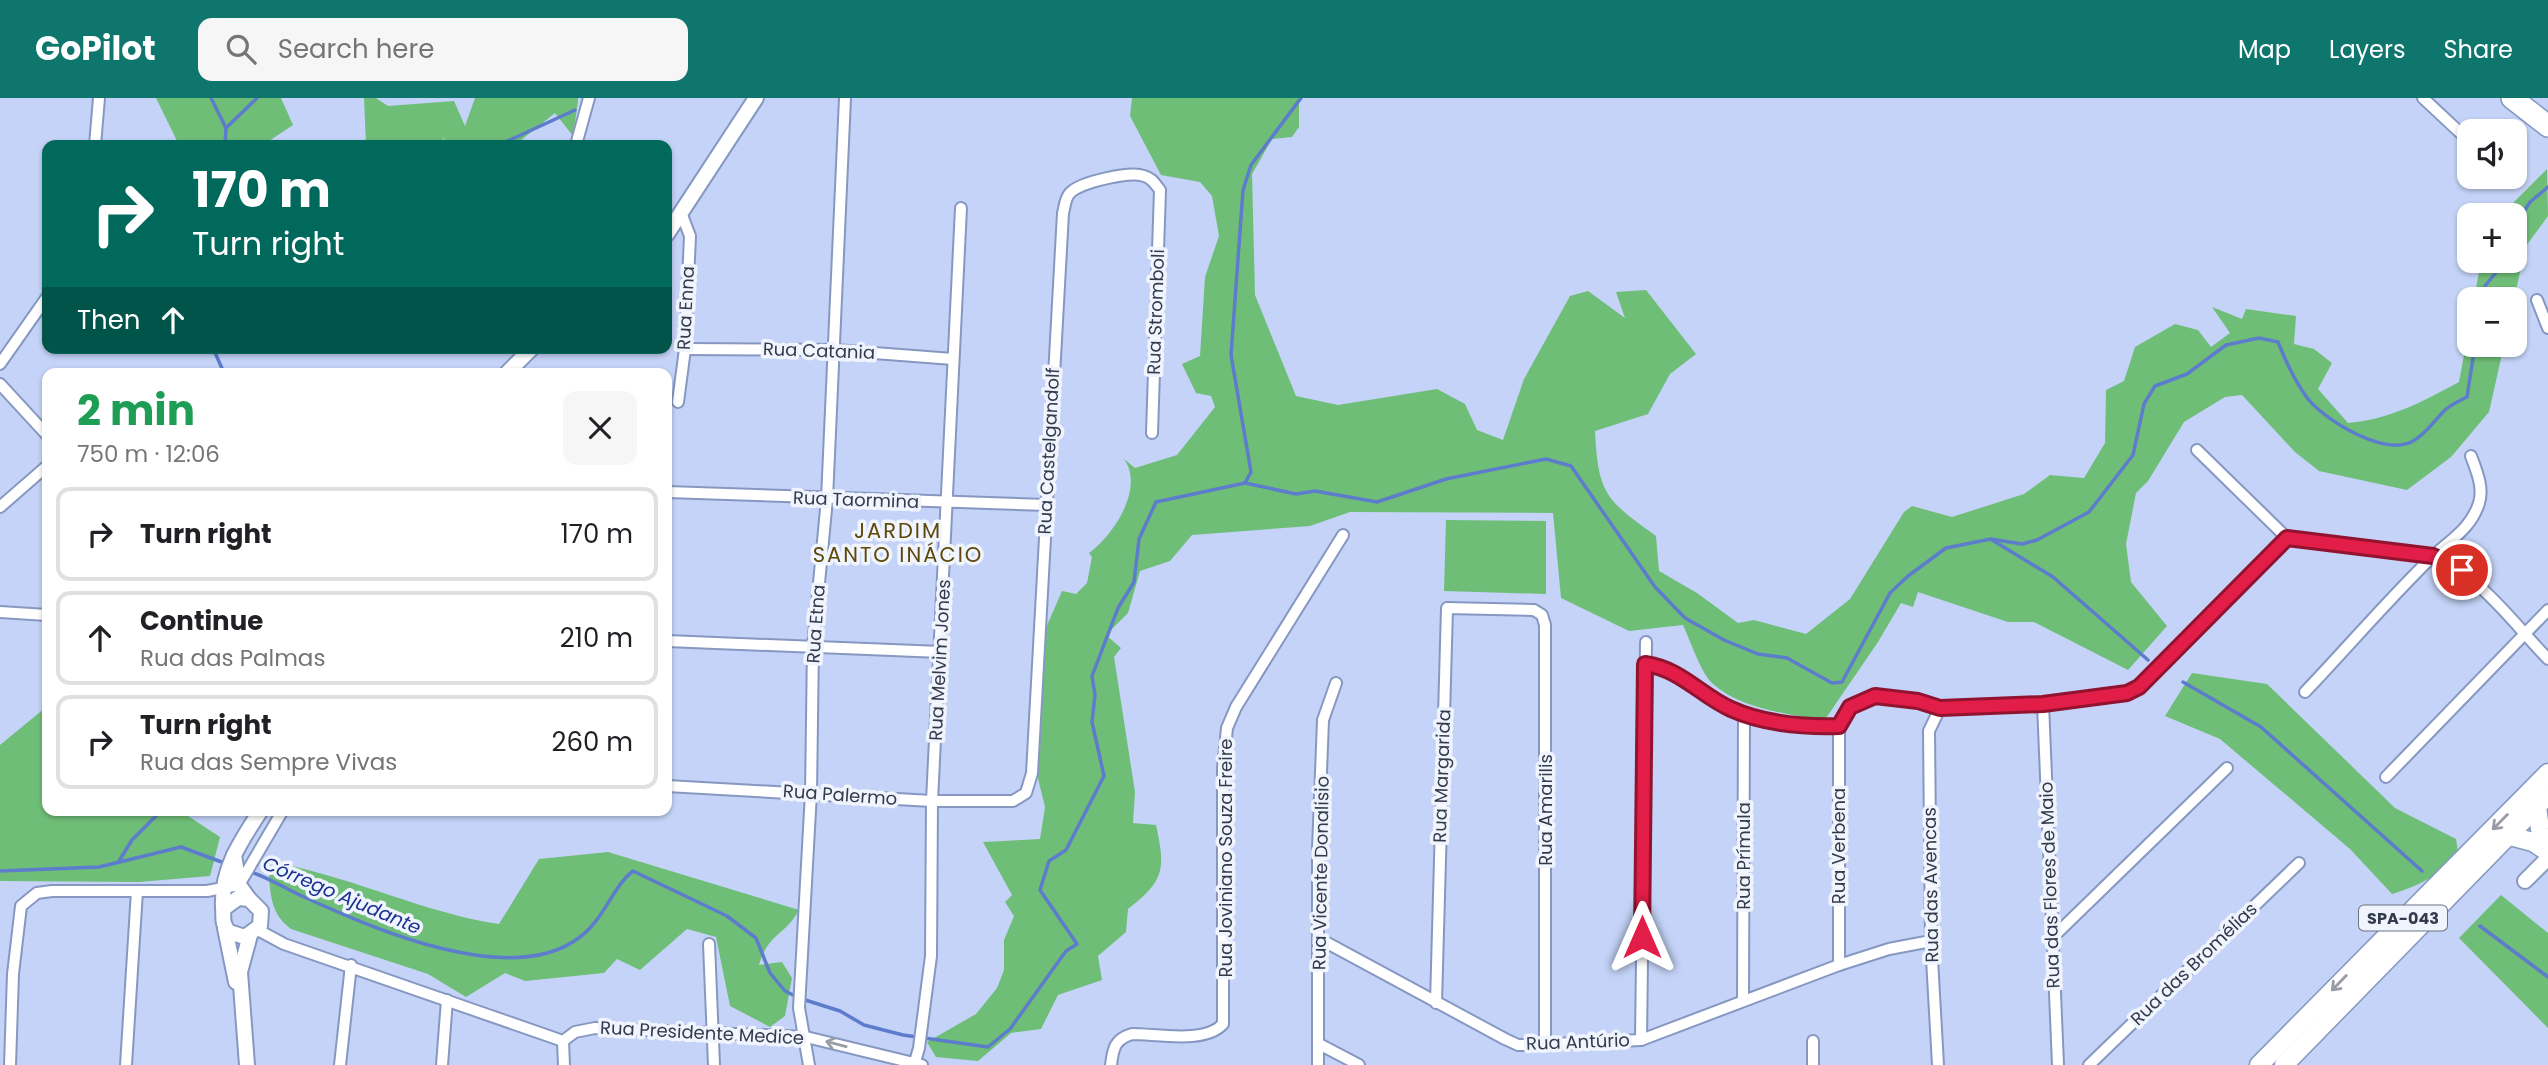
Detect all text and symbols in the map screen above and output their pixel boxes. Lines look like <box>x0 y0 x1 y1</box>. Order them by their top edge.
search box <box>198 18 688 81</box>
text: GoPilot <box>35 25 156 72</box>
icon: search <box>222 30 260 68</box>
text: Search here <box>278 31 434 67</box>
text: Map <box>2238 33 2291 66</box>
text: Layers <box>2329 33 2405 66</box>
text: Share <box>2443 33 2513 66</box>
map controls <box>2457 119 2527 357</box>
button: sound <box>2457 119 2527 189</box>
text: 170 m <box>192 156 331 224</box>
icon: right <box>77 168 168 259</box>
button: + <box>2457 203 2527 273</box>
text: Turn right <box>192 221 344 266</box>
street label: Rua Stromboli <box>1141 249 1170 375</box>
street label: Rua Enna <box>671 265 700 351</box>
button: − <box>2457 287 2527 357</box>
icon: ahead <box>154 301 192 339</box>
text: Then <box>77 302 140 338</box>
street label: Rua Catania <box>762 336 876 365</box>
street label: Rua Castelgandolf <box>1032 367 1065 535</box>
text: 2 min <box>77 381 195 440</box>
button: close <box>563 391 637 465</box>
text: 750 m · 12:06 <box>77 438 220 470</box>
street label: Rua Taormina <box>793 485 920 514</box>
icon: right <box>81 515 119 553</box>
text: Turn right <box>140 516 272 552</box>
text: 170 m <box>560 516 633 552</box>
district label: JARDIM SANTO INÁCIO <box>813 516 983 569</box>
pin <box>2432 540 2492 600</box>
icon: arrive <box>2443 551 2481 589</box>
street label: Rua Melvim Jones <box>923 579 956 741</box>
street label: Rua Etna <box>800 584 831 664</box>
text: Continue <box>140 603 263 639</box>
icon: ahead <box>81 619 119 657</box>
text: 210 m <box>560 620 633 656</box>
text: Rua das Palmas <box>140 642 325 674</box>
text: Turn right <box>140 707 272 743</box>
street label: Rua Margarida <box>1427 709 1456 843</box>
icon: right <box>81 723 119 761</box>
text: 260 m <box>551 724 633 760</box>
street label: Rua Joviniano Souza Freire <box>1213 738 1238 978</box>
text: Rua das Sempre Vivas <box>140 746 397 778</box>
street label: Rua Amarilis <box>1533 754 1558 866</box>
street label: Rua Vicente Donalisio <box>1306 776 1335 970</box>
street label: Rua Palermo <box>782 778 898 811</box>
street label: Rua das Flores de Maio <box>2033 781 2066 989</box>
street label: Rua Verbena <box>1826 788 1851 904</box>
street label: Rua Prímula <box>1731 802 1756 910</box>
street label: Rua das Avencas <box>1917 807 1944 963</box>
one-way arrow <box>2492 813 2509 830</box>
water label: Córrego Ajudante <box>258 850 425 941</box>
street label: Rua das Bromélias <box>2125 897 2263 1031</box>
position arrow <box>1605 900 1679 974</box>
road number: SPA-043 <box>2359 905 2447 930</box>
one-way arrow <box>2331 974 2348 991</box>
street label: Rua Presidente Medice <box>599 1015 805 1050</box>
street label: Rua Antúrio <box>1526 1027 1630 1056</box>
one-way arrow <box>826 1037 848 1050</box>

